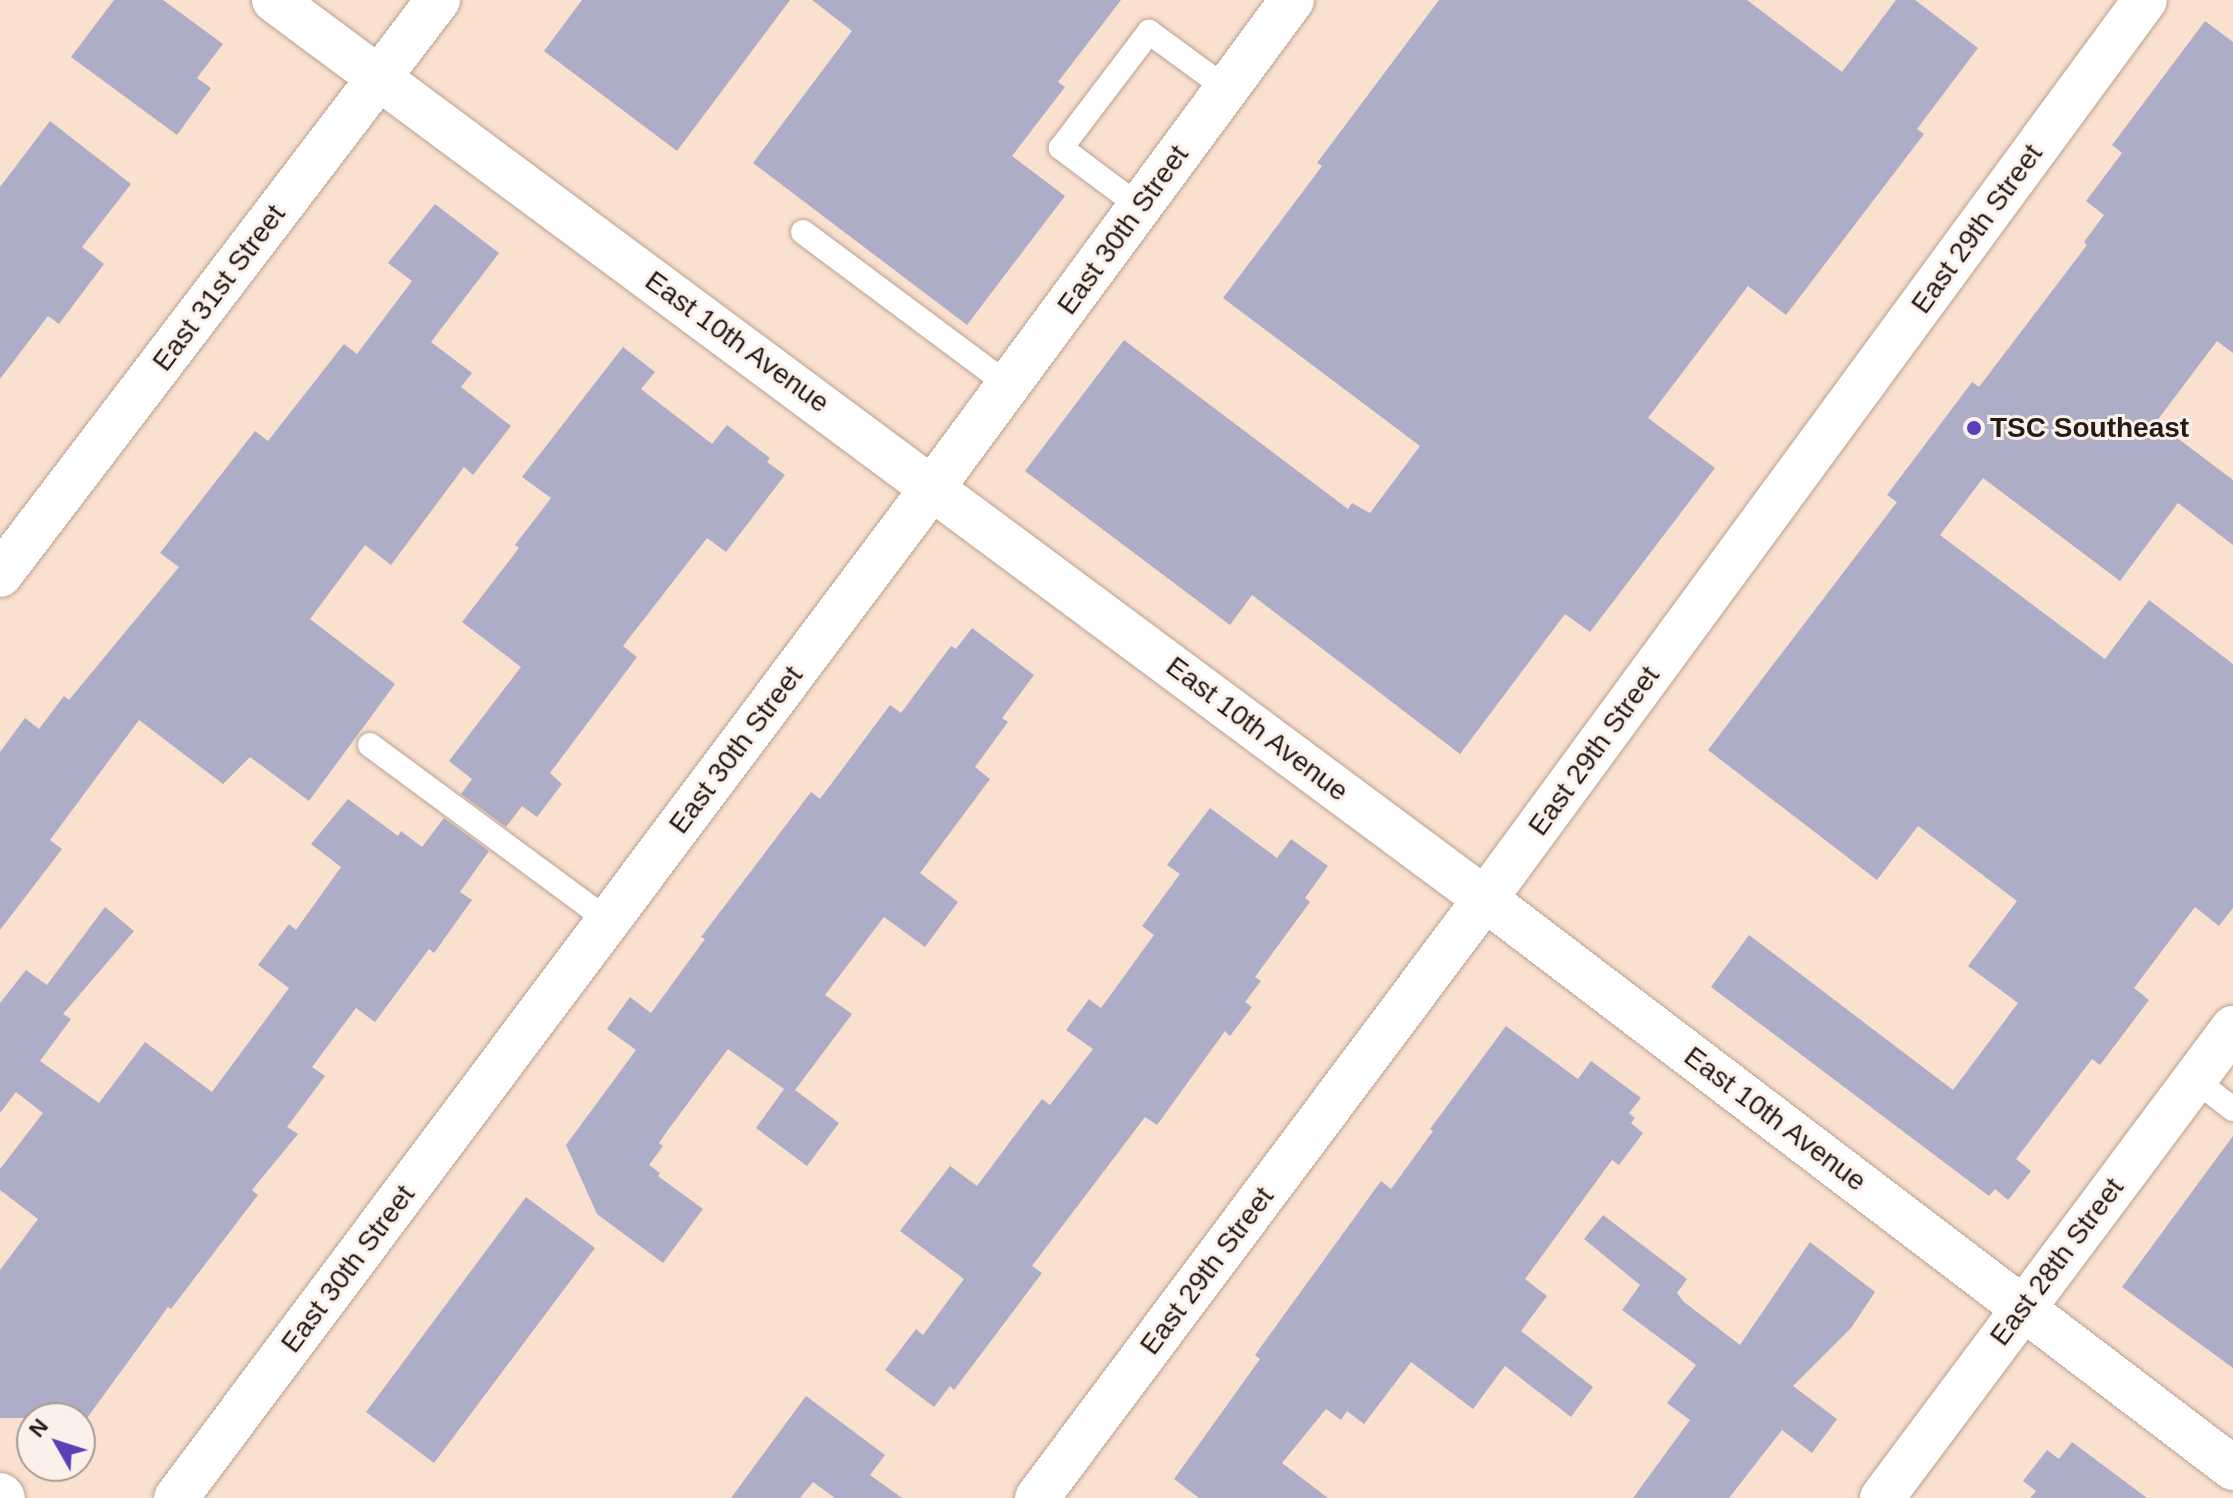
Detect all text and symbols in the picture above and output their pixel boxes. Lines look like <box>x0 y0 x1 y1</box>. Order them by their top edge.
street label: East 29th Street <box>1904 138 2050 320</box>
street label: East 30th Street <box>1050 139 1196 321</box>
street label: East 31st Street <box>146 198 292 378</box>
street label: East 10th Avenue <box>638 264 836 420</box>
place label: TSC Southeast <box>1990 411 2189 445</box>
marker: TSC Southeast <box>1965 419 1983 437</box>
street label: East 10th Avenue <box>1159 649 1355 809</box>
street label: East 30th Street <box>662 660 810 840</box>
street label: East 29th Street <box>1521 660 1667 842</box>
street label: East 10th Avenue <box>1677 1039 1873 1199</box>
street label: East 28th Street <box>1983 1172 2131 1352</box>
street label: East 30th Street <box>274 1179 422 1359</box>
street label: East 29th Street <box>1133 1181 1281 1361</box>
north arrow <box>16 1402 96 1482</box>
text: N <box>24 1414 53 1442</box>

